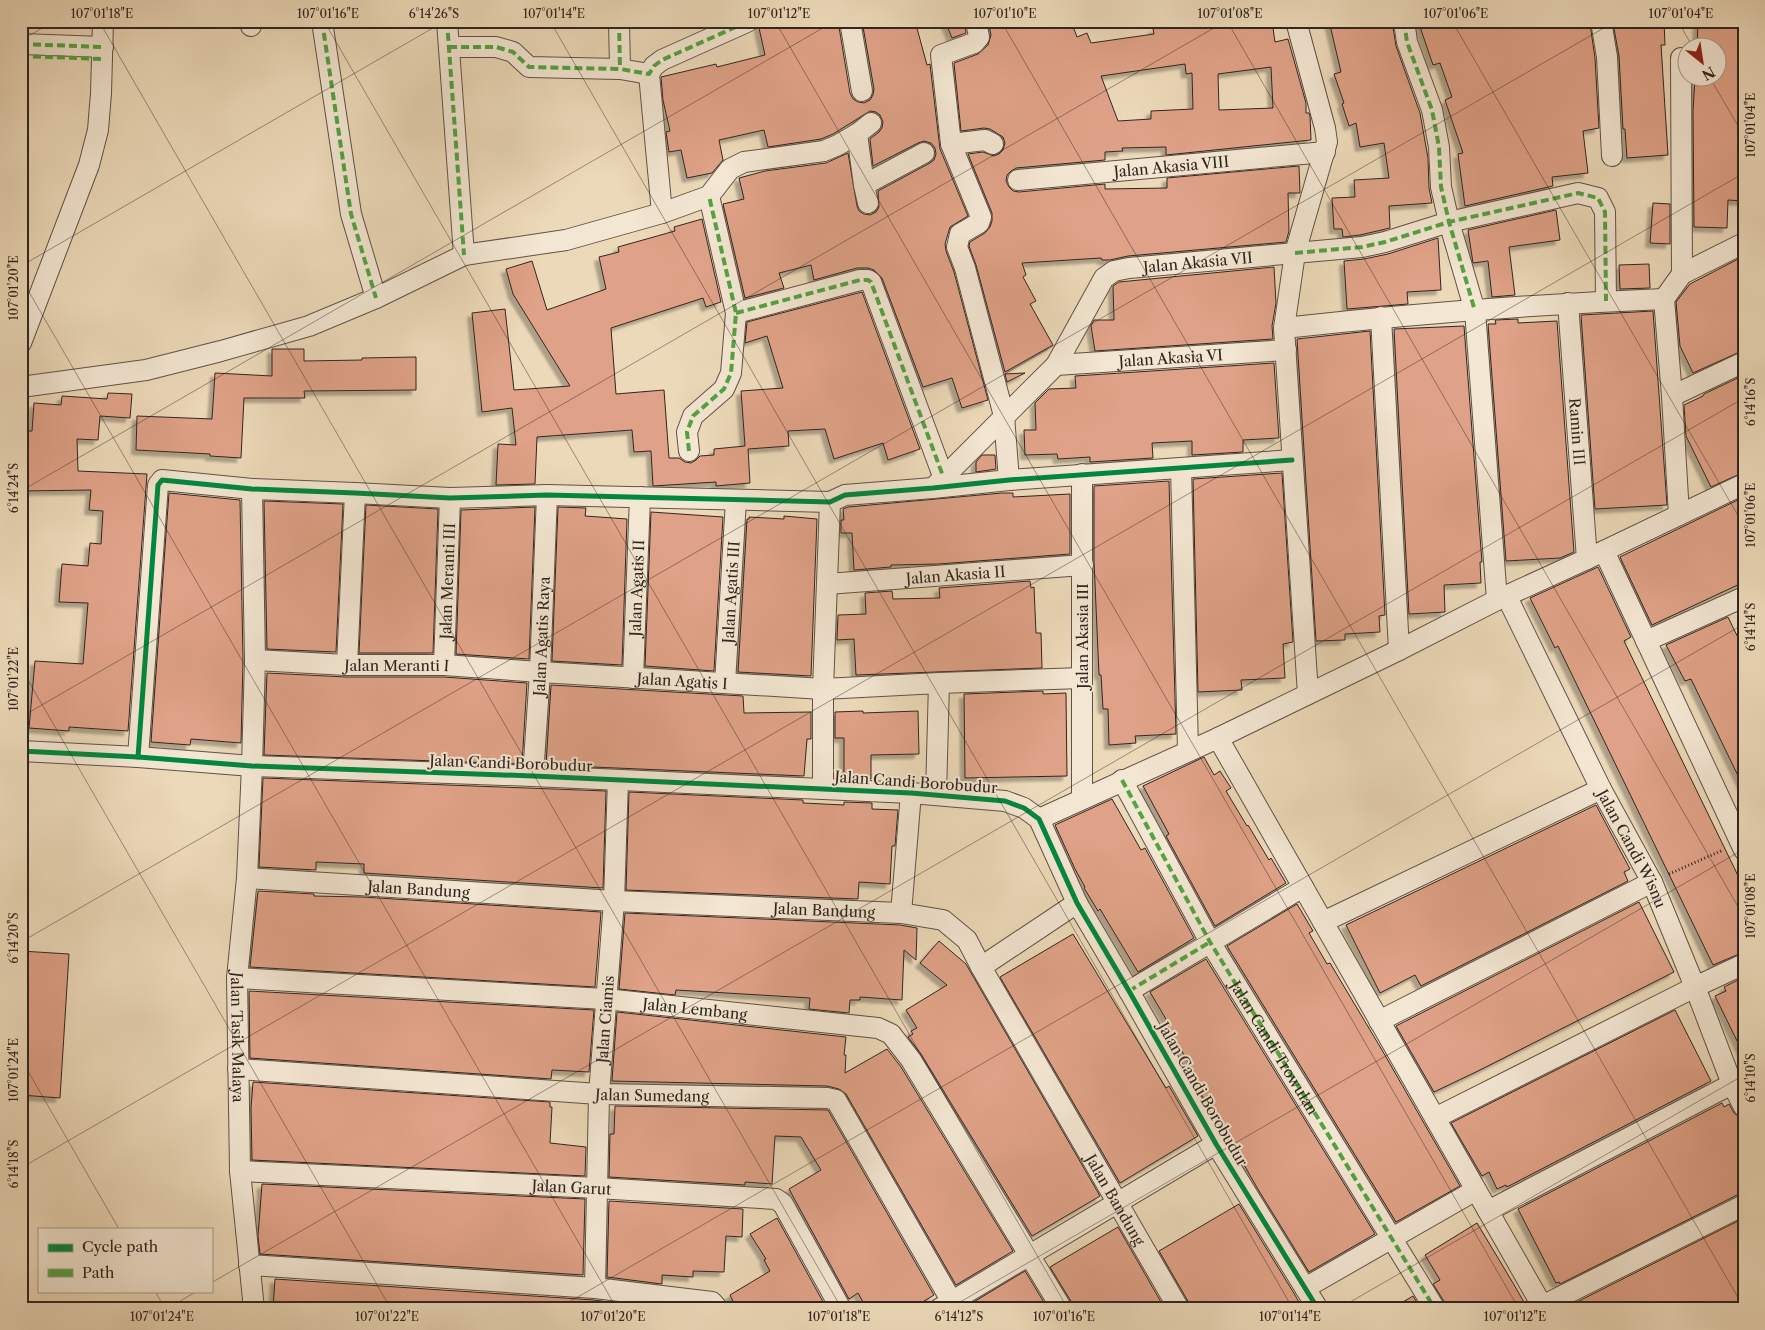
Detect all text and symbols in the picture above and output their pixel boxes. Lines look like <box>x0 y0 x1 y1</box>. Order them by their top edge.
text: 107°01'18"E <box>71 6 133 21</box>
text: 107°01'16"E <box>297 6 359 21</box>
text: 6°14'26"S <box>409 6 459 21</box>
text: 107°01'14"E <box>523 6 585 21</box>
text: 107°01'12"E <box>748 6 810 21</box>
text: 107°01'10"E <box>973 6 1037 21</box>
text: 107°01'08"E <box>1197 6 1263 21</box>
text: 107°01'06"E <box>1424 6 1488 21</box>
text: 107°01'04"E <box>1649 6 1713 21</box>
north arrow <box>1678 38 1728 88</box>
text: N <box>1699 62 1718 84</box>
text: 107°01'04"E <box>1743 93 1758 157</box>
street label: Jalan Akasia VIII <box>1111 151 1230 181</box>
street label: Jalan Akasia VII <box>1140 247 1254 276</box>
text: 107°01'20"E <box>6 256 21 320</box>
street label: Jalan Akasia VI <box>1116 345 1223 371</box>
text: 6°14'16"S <box>1743 378 1758 426</box>
street label: Ramin III <box>1566 397 1590 466</box>
text: 6°14'24"S <box>6 463 21 513</box>
text: 107°01'06"E <box>1743 483 1758 547</box>
street label: Jalan Meranti III <box>435 523 459 642</box>
street label: Jalan Agatis II <box>625 539 648 639</box>
street label: Jalan Agatis III <box>718 540 743 646</box>
street label: Jalan Akasia II <box>903 561 1006 588</box>
street label: Jalan Agatis Raya <box>529 576 553 699</box>
street label: Jalan Akasia III <box>1073 583 1092 691</box>
text: 6°14'14"S <box>1743 603 1758 651</box>
text: 107°01'22"E <box>6 647 21 711</box>
street label: Jalan Meranti I <box>342 655 450 675</box>
street label: Jalan Agatis I <box>634 668 728 693</box>
street label: Jalan Candi Borobudur <box>427 751 594 775</box>
street label: Jalan Candi Borobudur <box>832 767 999 797</box>
street label: Jalan Candi Wisnu <box>1593 784 1671 910</box>
text: 107°01'08"E <box>1743 873 1758 939</box>
street label: Jalan Bandung <box>365 876 470 901</box>
street label: Jalan Bandung <box>771 898 876 921</box>
text: 6°14'20"S <box>6 912 21 964</box>
street label: Jalan Tasik Malaya <box>227 969 248 1103</box>
street label: Jalan Ciamis <box>592 975 618 1066</box>
street label: Jalan Candi Trowulan <box>1225 975 1323 1118</box>
street label: Jalan Lembang <box>640 993 748 1024</box>
street label: Jalan Candi Borobudur <box>1153 1017 1252 1170</box>
text: 107°01'24"E <box>6 1038 21 1102</box>
text: 6°14'10"S <box>1743 1053 1758 1103</box>
street label: Jalan Sumedang <box>593 1084 709 1105</box>
text: 6°14'18"S <box>6 1139 21 1189</box>
street label: Jalan Bandung <box>1081 1149 1150 1249</box>
street label: Jalan Garut <box>529 1175 613 1198</box>
legend <box>38 1228 212 1292</box>
text: Cycle path <box>82 1237 159 1256</box>
text: Path <box>82 1263 115 1282</box>
text: 107°01'24"E <box>130 1309 194 1324</box>
text: 107°01'22"E <box>355 1309 419 1324</box>
text: 107°01'20"E <box>581 1309 645 1324</box>
text: 107°01'18"E <box>808 1309 870 1324</box>
text: 6°14'12"S <box>935 1309 983 1324</box>
text: 107°01'16"E <box>1033 1309 1095 1324</box>
text: 107°01'14"E <box>1259 1309 1321 1324</box>
text: 107°01'12"E <box>1484 1309 1546 1324</box>

